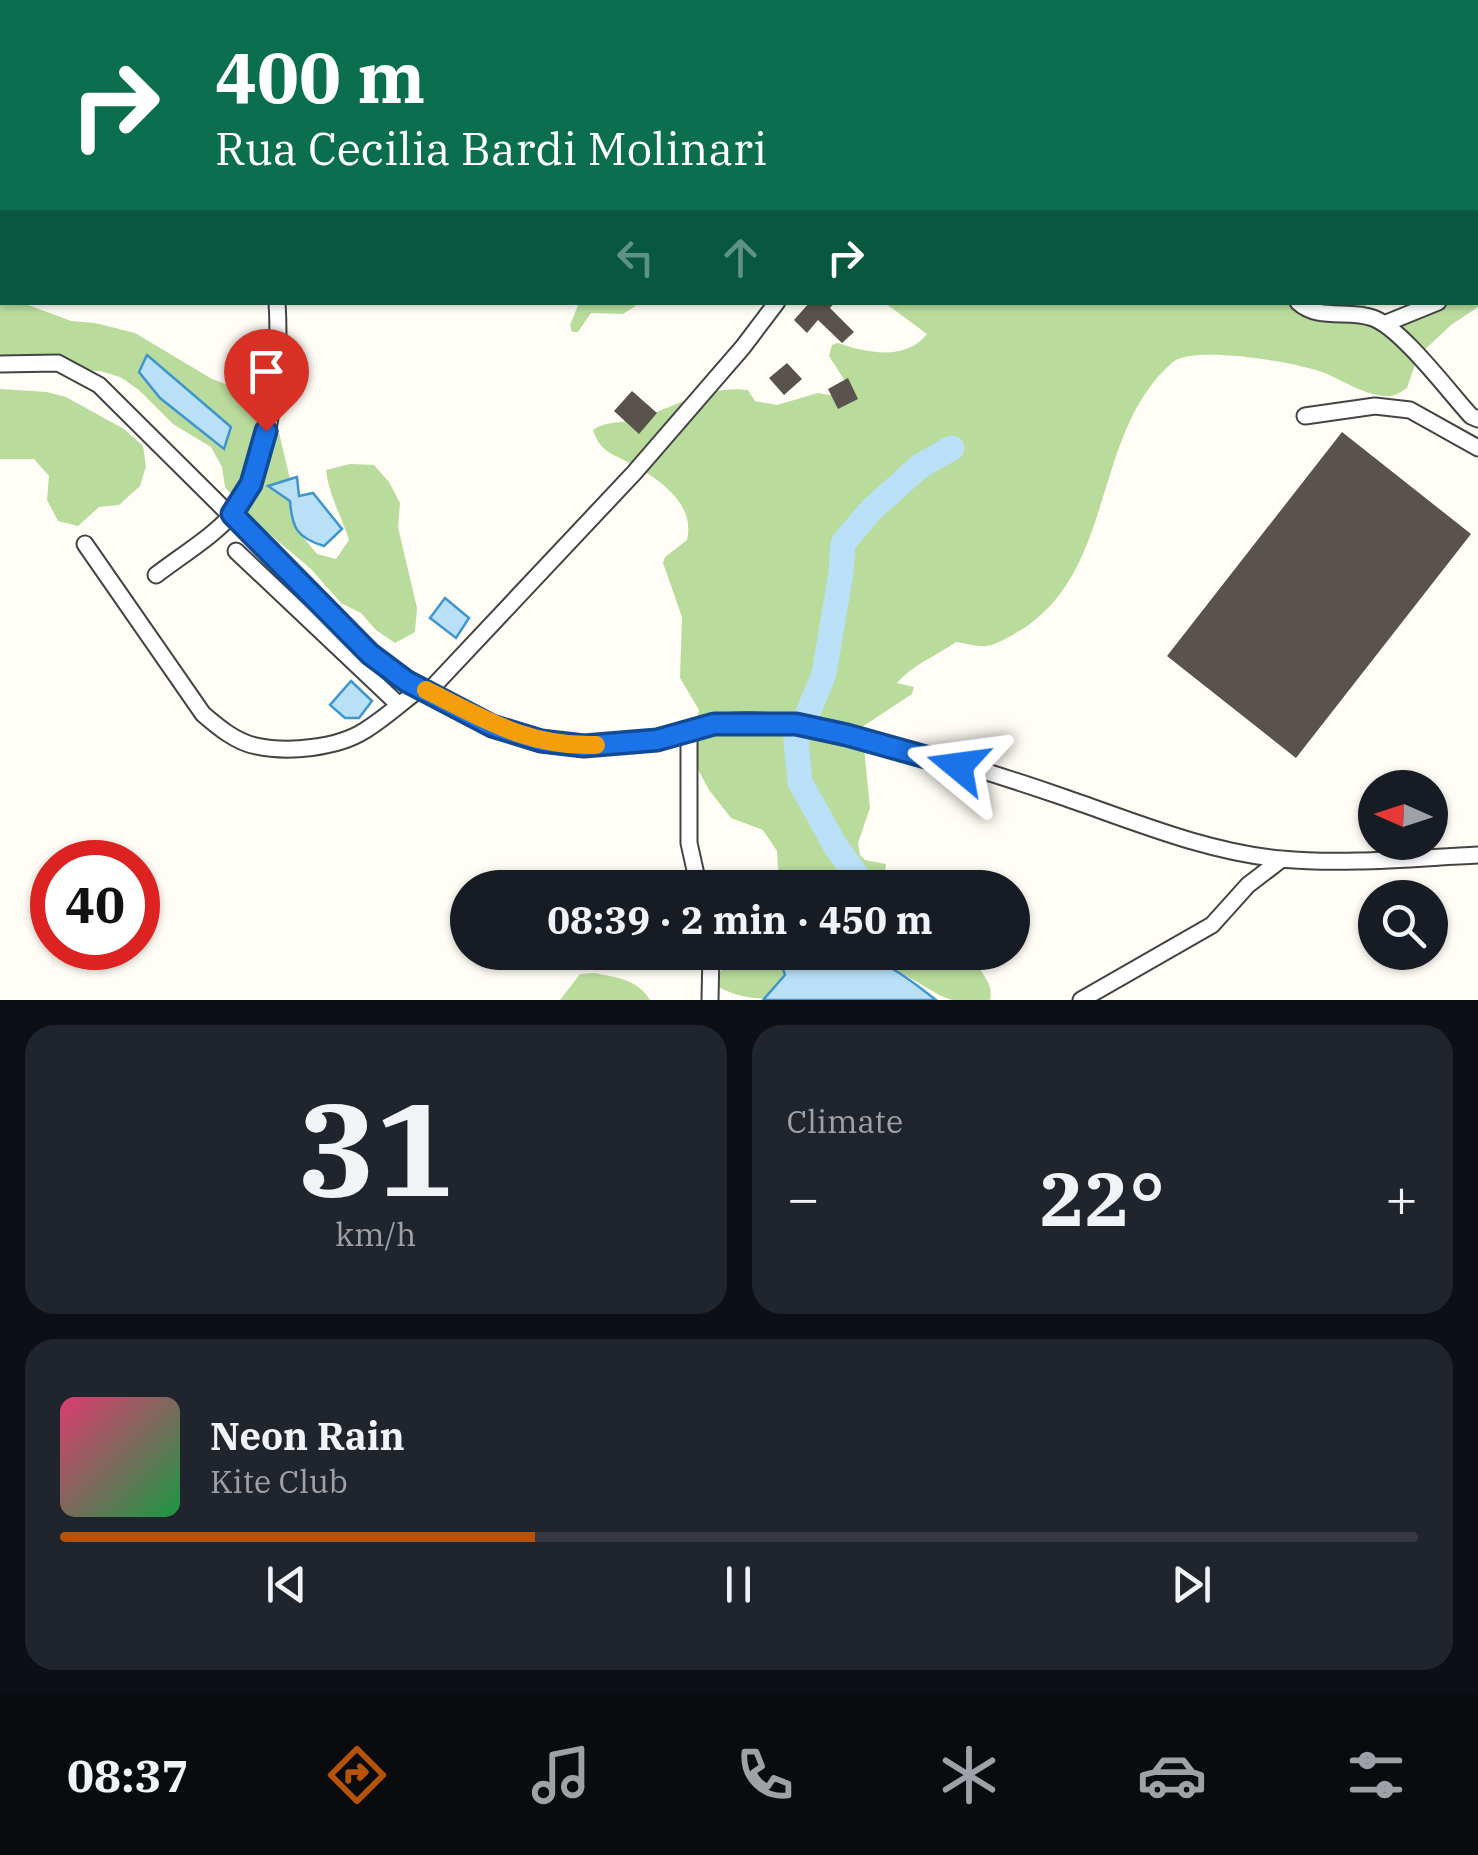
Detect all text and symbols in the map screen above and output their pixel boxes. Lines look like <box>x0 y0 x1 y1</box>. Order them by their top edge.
text: 400 m <box>215 31 425 122</box>
icon: right <box>50 40 180 170</box>
text: Rua Cecilia Bardi Molinari <box>215 119 767 177</box>
icon: left <box>608 230 663 285</box>
icon: ahead <box>713 230 768 285</box>
icon: right <box>818 230 873 285</box>
pin <box>224 329 309 432</box>
icon: arrive <box>239 344 294 399</box>
position arrow <box>906 714 1010 818</box>
north arrow <box>1358 770 1448 860</box>
map controls <box>1358 770 1448 970</box>
speed limit sign: 40 <box>30 840 160 970</box>
button: search <box>1358 880 1448 970</box>
text: 08:39 · 2 min · 450 m <box>547 895 933 944</box>
text: 31 <box>298 1063 454 1232</box>
text: Climate <box>787 1100 903 1142</box>
text: 22° <box>1040 1149 1165 1247</box>
text: − <box>787 1162 820 1233</box>
text: + <box>1385 1162 1418 1233</box>
text: km/h <box>335 1213 416 1255</box>
text: Neon Rain <box>210 1411 405 1460</box>
text: Kite Club <box>210 1460 348 1502</box>
icon: previous <box>259 1557 314 1612</box>
icon: pause <box>711 1557 766 1612</box>
icon: next <box>1164 1557 1219 1612</box>
icon: directions <box>322 1740 392 1810</box>
icon: music <box>526 1740 596 1810</box>
icon: phone <box>730 1740 800 1810</box>
icon: climate <box>934 1740 1004 1810</box>
icon: car <box>1137 1740 1207 1810</box>
icon: filters <box>1341 1740 1411 1810</box>
text: 08:37 <box>67 1746 189 1804</box>

